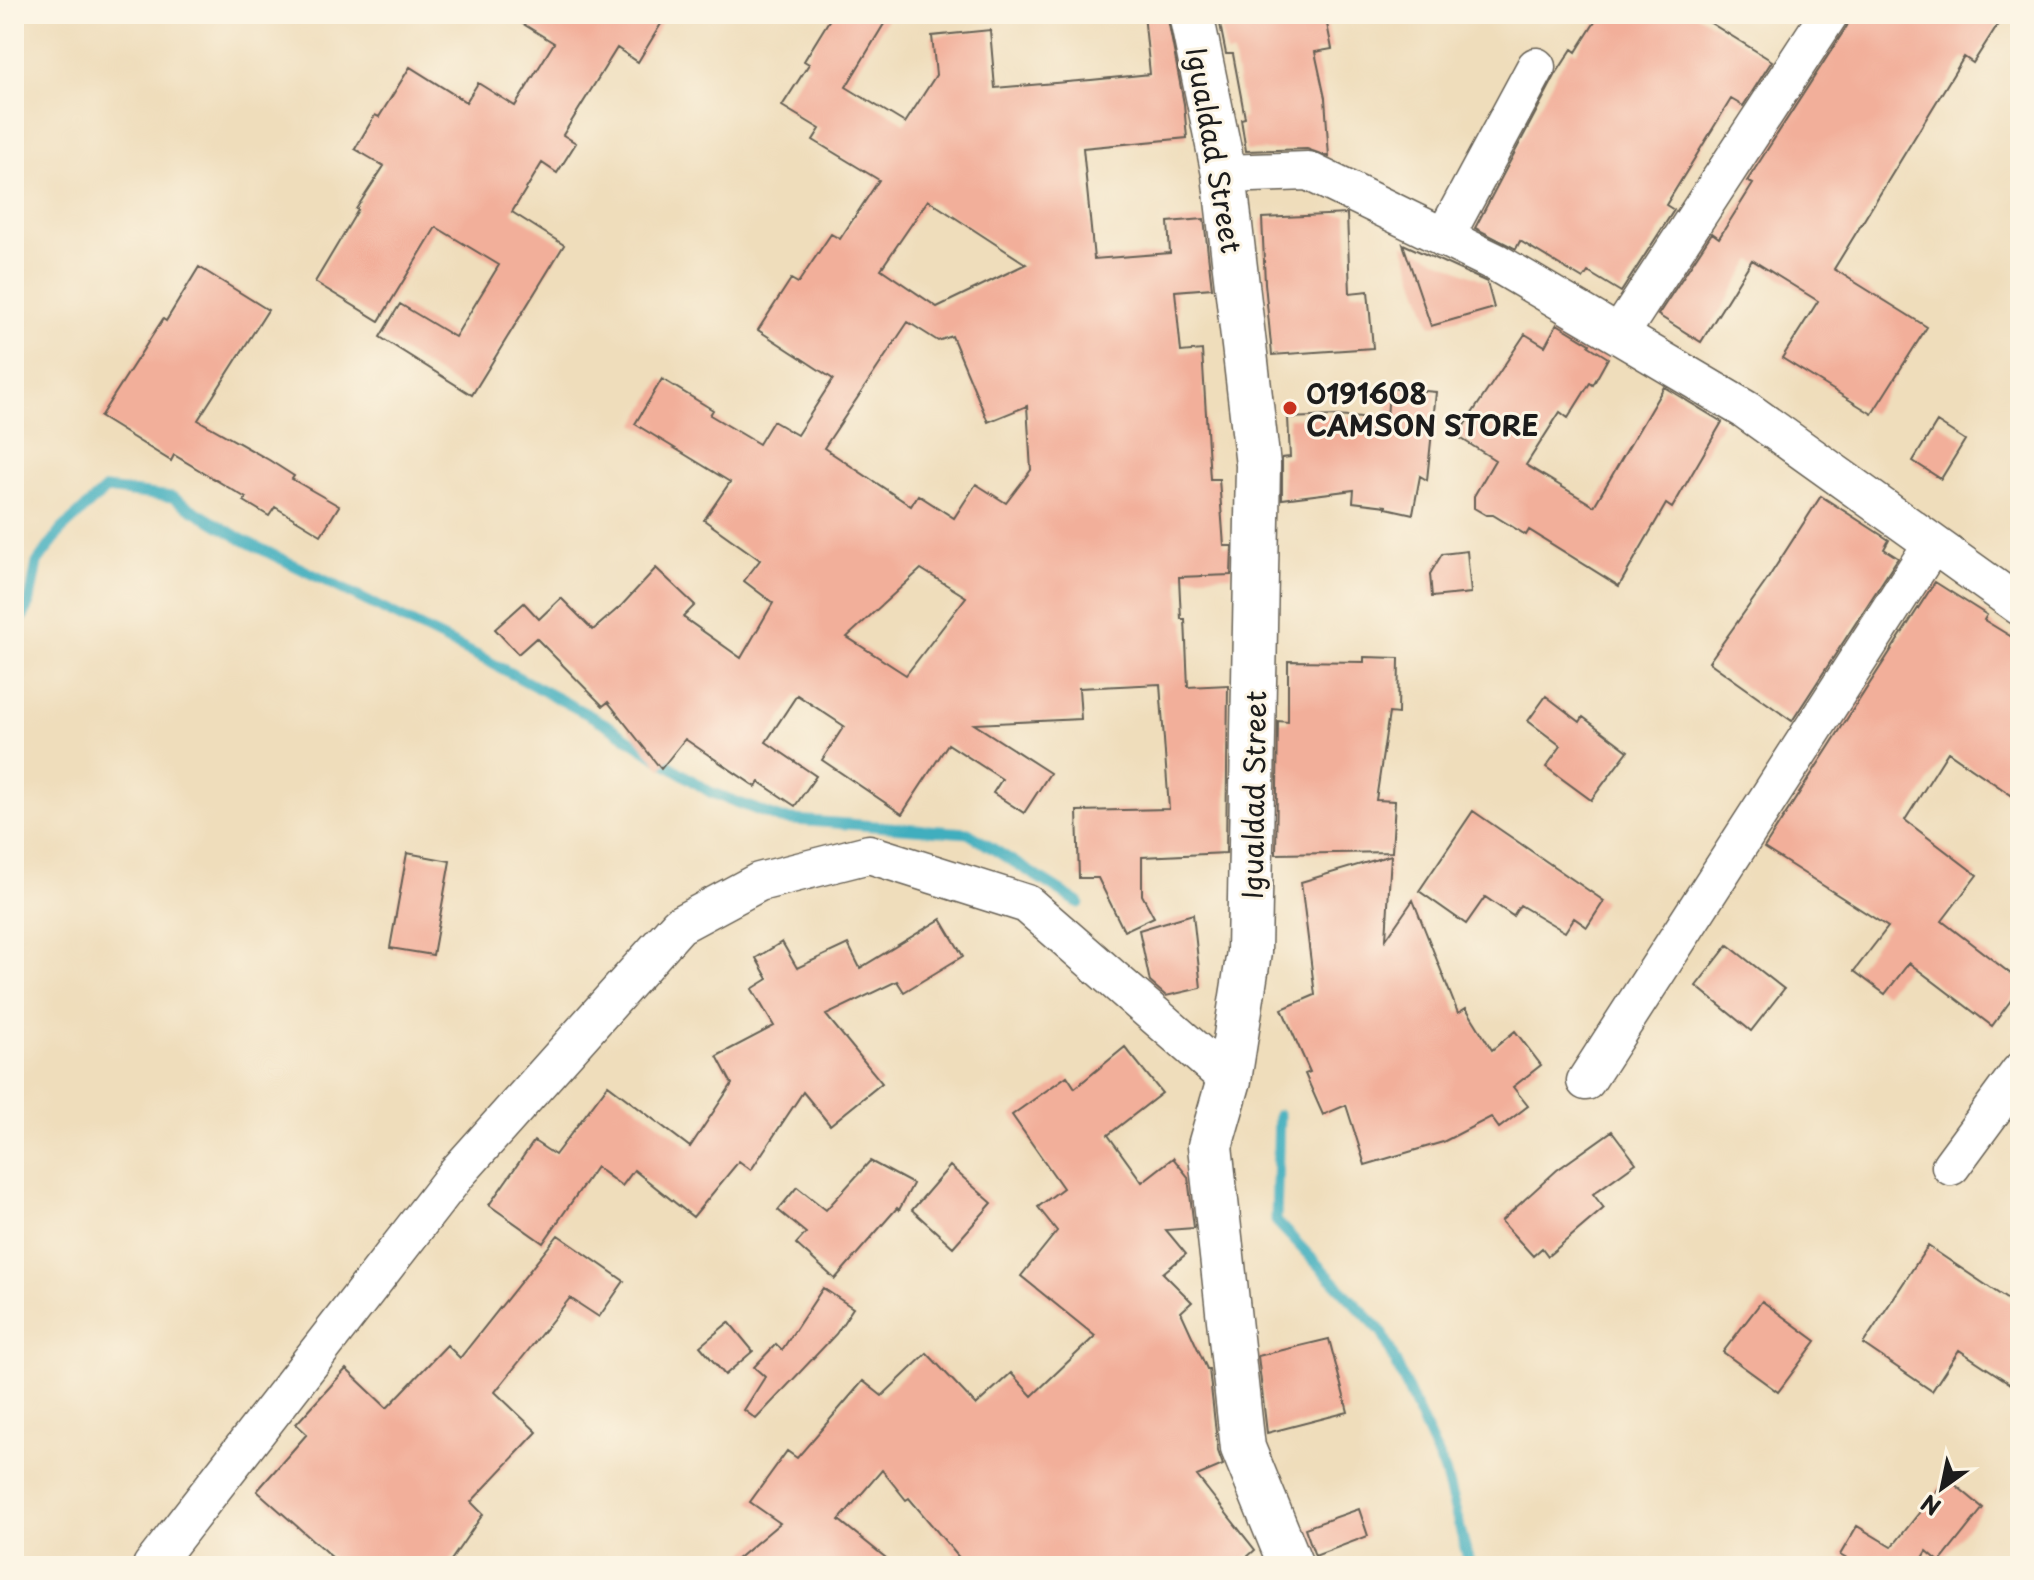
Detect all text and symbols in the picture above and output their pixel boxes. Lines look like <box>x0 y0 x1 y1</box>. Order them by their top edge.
street label: Igualdad Street <box>1176 44 1254 256</box>
place label: 0191608 CAMSON STORE <box>1306 371 1539 446</box>
marker: 0191608 CAMSON STORE <box>1281 399 1299 417</box>
street label: Igualdad Street <box>1230 690 1276 900</box>
north arrow <box>1902 1448 1982 1528</box>
text: N <box>1914 1487 1947 1525</box>

